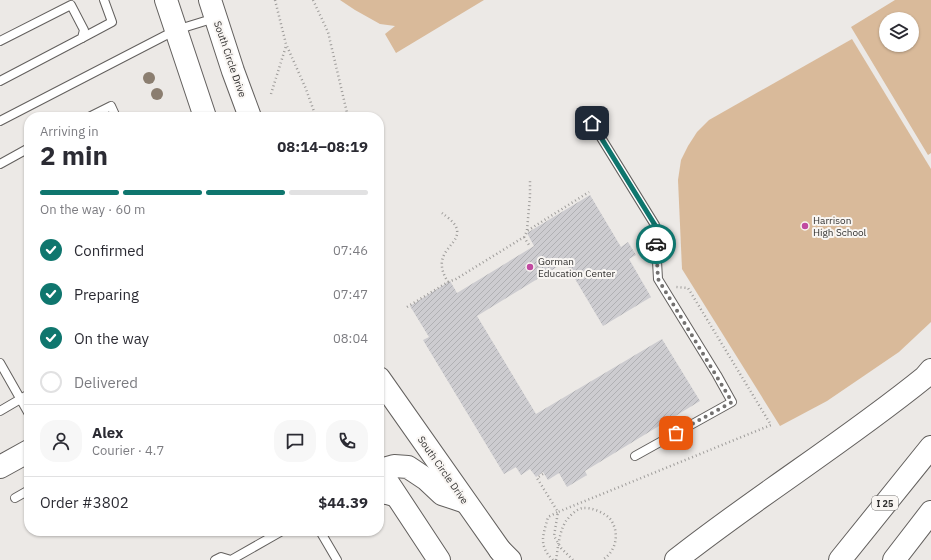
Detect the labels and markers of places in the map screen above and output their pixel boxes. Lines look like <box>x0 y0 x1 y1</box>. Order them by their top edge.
pin <box>575 106 609 140</box>
place label: Harrison High School <box>813 214 867 239</box>
marker: Harrison High School <box>800 221 810 231</box>
place label: Gorman Education Center <box>538 255 616 280</box>
marker: Gorman Education Center <box>525 262 535 272</box>
pin <box>659 416 693 450</box>

